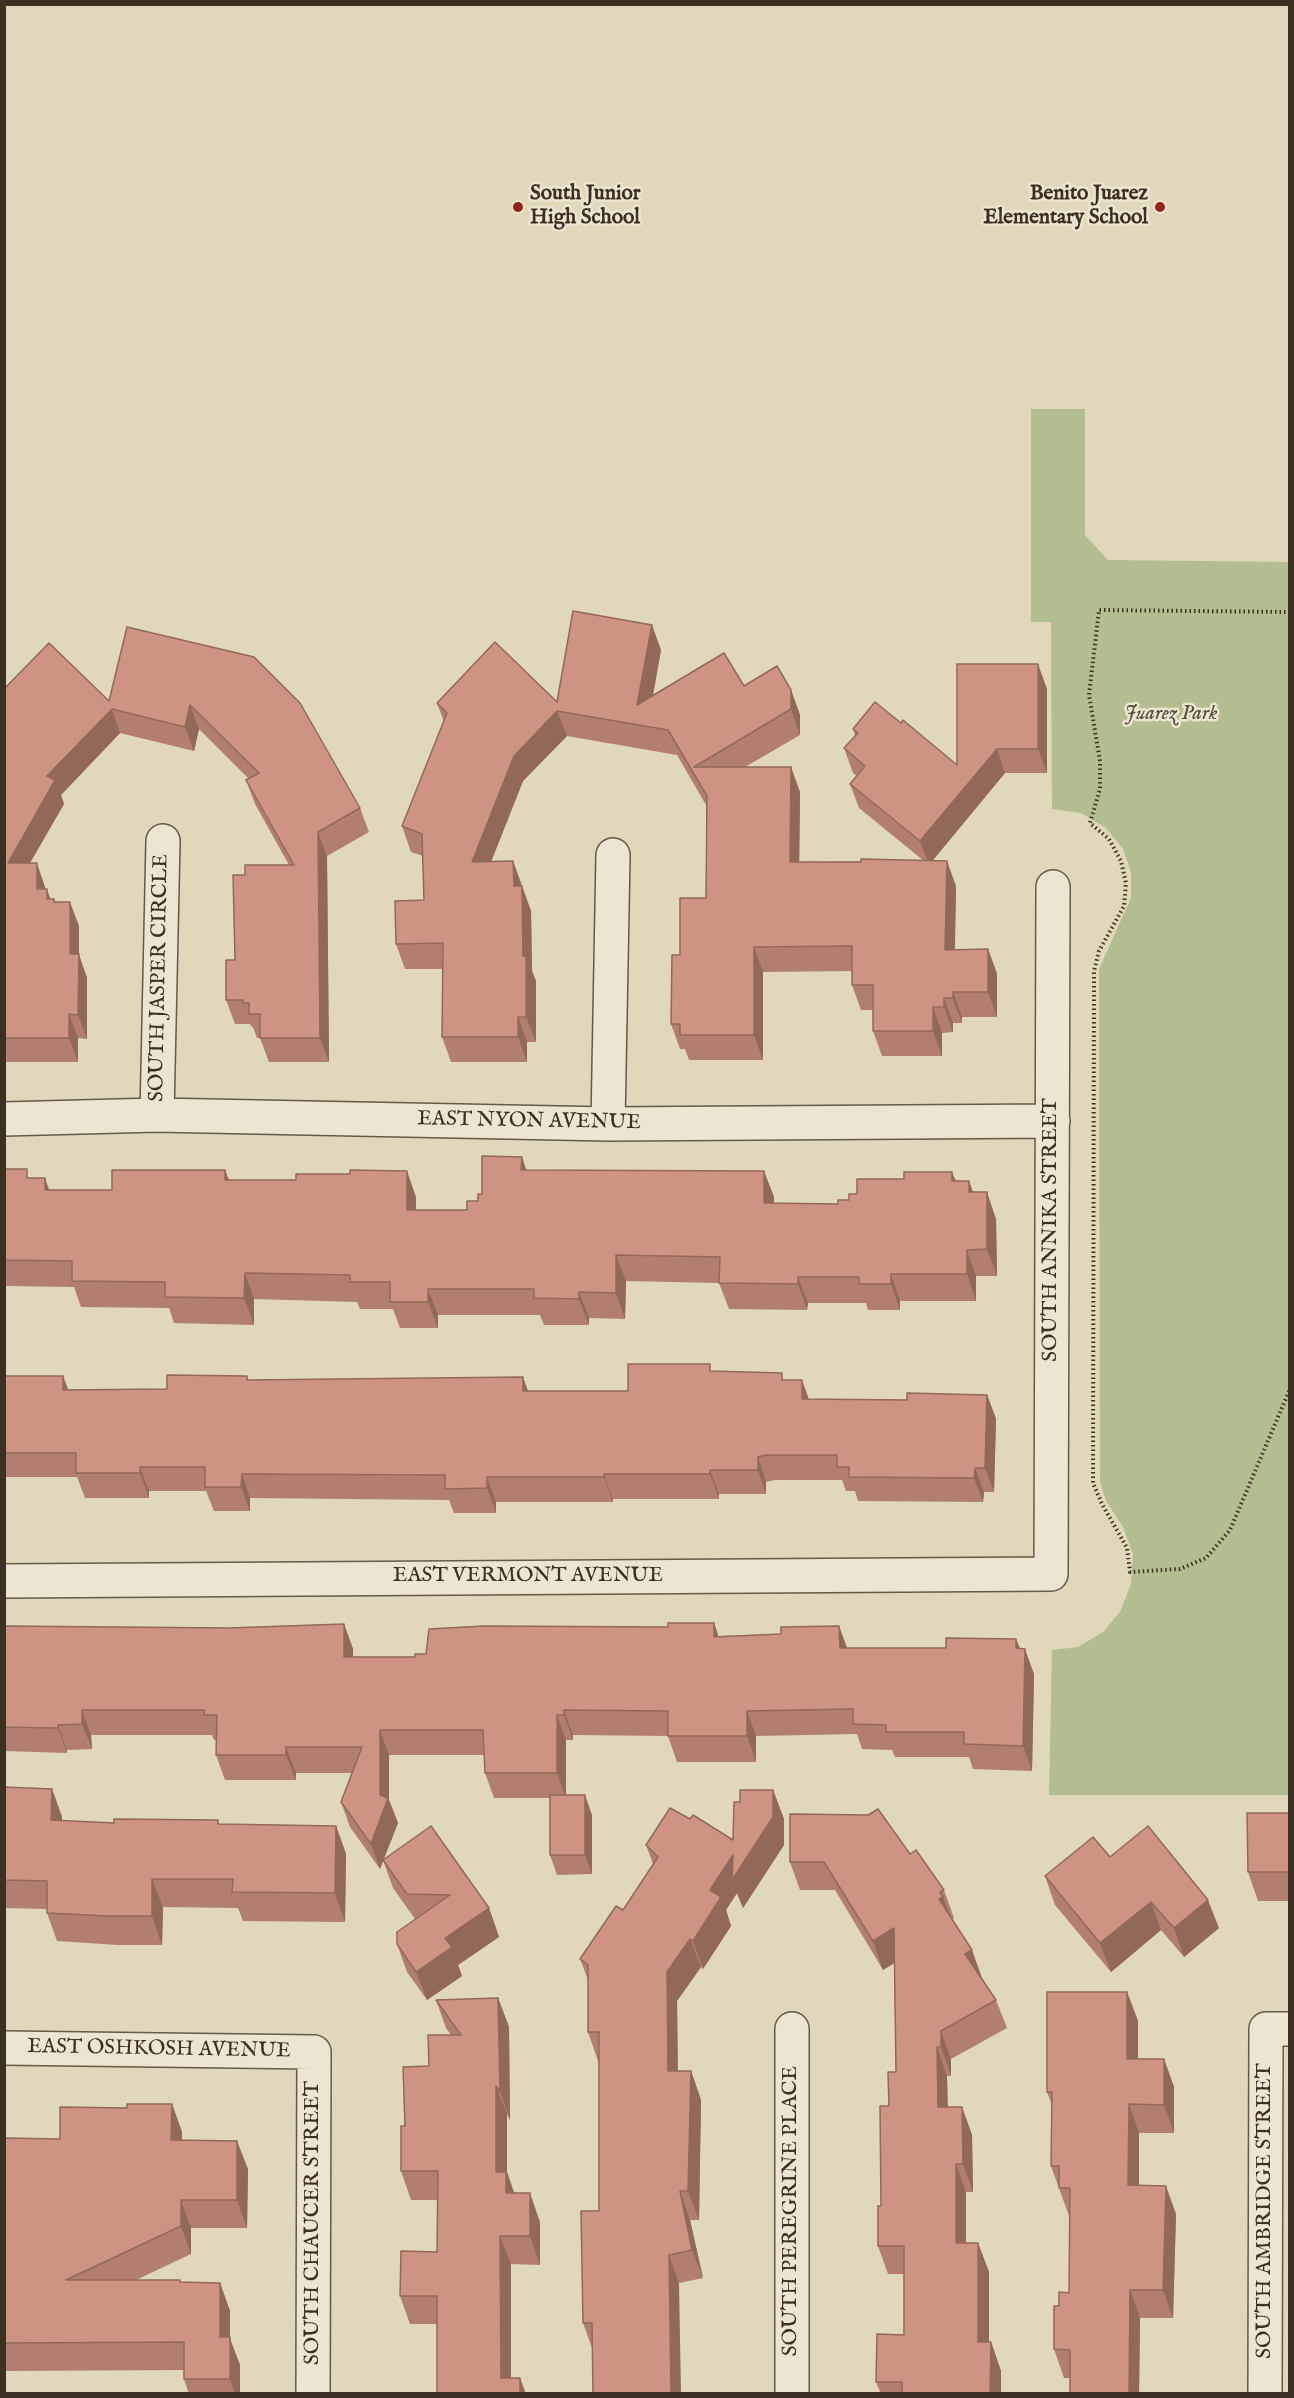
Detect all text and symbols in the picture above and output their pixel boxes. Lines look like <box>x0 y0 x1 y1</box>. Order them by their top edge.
place label: South Junior High School <box>530 182 640 232</box>
place label: Benito Juarez Elementary School <box>983 182 1148 232</box>
marker: South Junior High School <box>511 200 525 214</box>
marker: Benito Juarez Elementary School <box>1153 200 1167 214</box>
park label: Juarez Park <box>1125 702 1217 728</box>
street label: SOUTH JASPER CIRCLE <box>145 854 175 1102</box>
street label: SOUTH ANNIKA STREET <box>1039 1098 1065 1362</box>
street label: EAST NYON AVENUE <box>417 1107 641 1137</box>
street label: EAST VERMONT AVENUE <box>393 1564 663 1590</box>
street label: EAST OSHKOSH AVENUE <box>27 2035 291 2065</box>
street label: SOUTH AMBRIDGE STREET <box>1253 2063 1279 2359</box>
street label: SOUTH PEREGRINE PLACE <box>779 2066 805 2356</box>
street label: SOUTH CHAUCER STREET <box>301 2081 327 2365</box>

